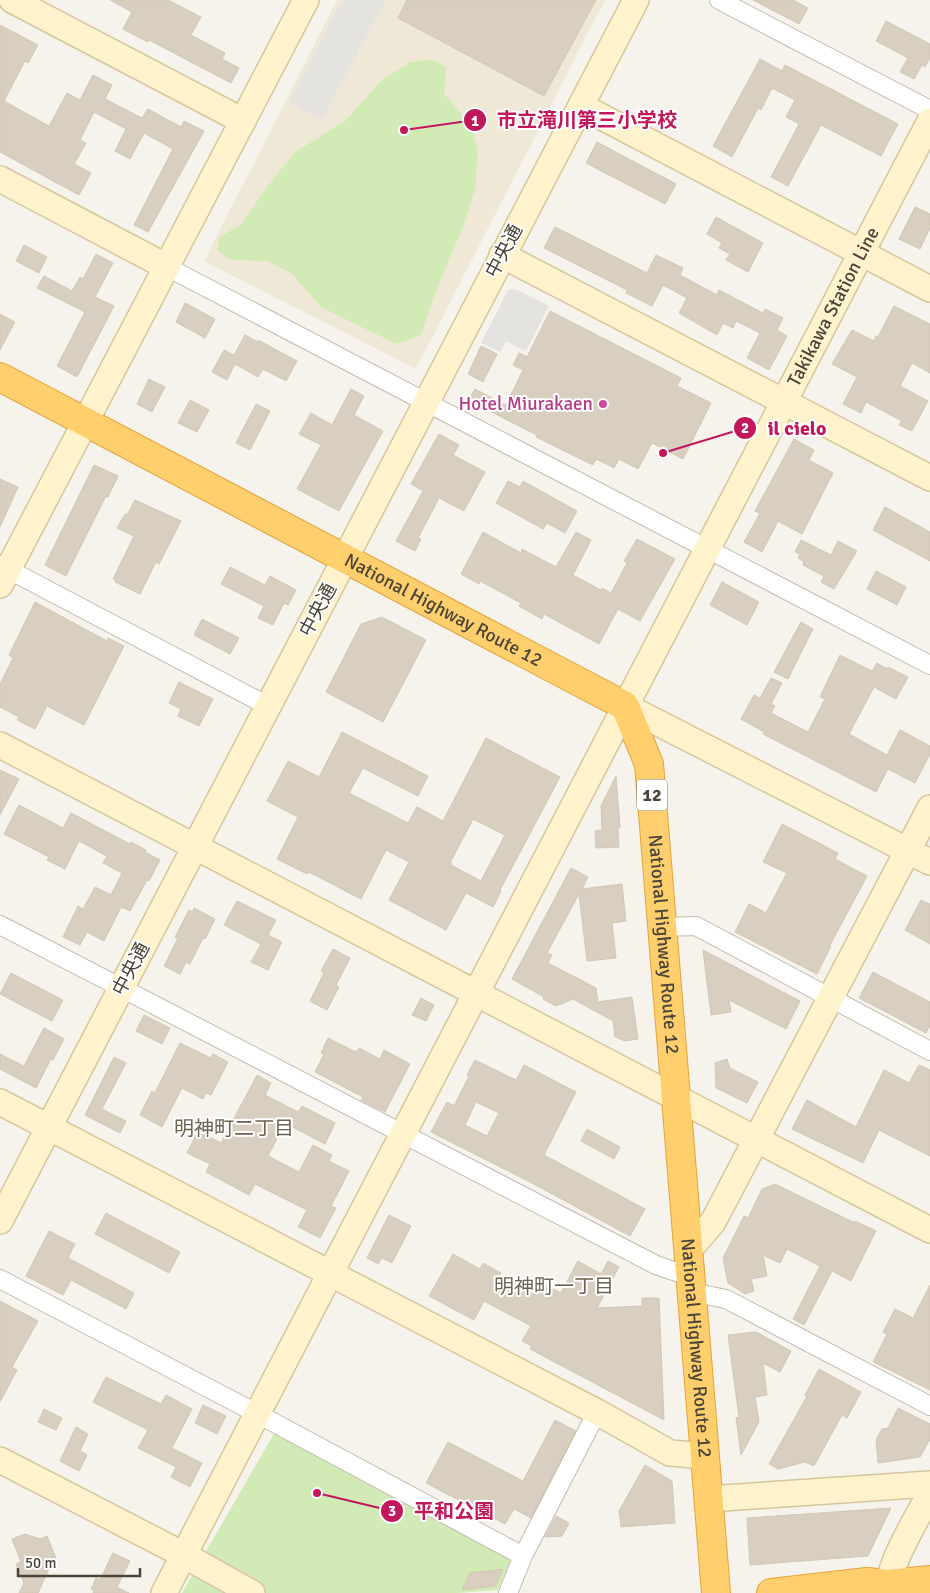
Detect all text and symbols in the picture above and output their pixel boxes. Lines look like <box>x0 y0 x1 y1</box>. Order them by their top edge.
callout: 市立滝川第三小学校 <box>462 103 687 138</box>
text: 市立滝川第三小学校 <box>497 108 677 133</box>
text: 1 <box>471 112 479 130</box>
street label: 中央通 <box>480 220 528 282</box>
street label: Takikawa Station Line <box>782 223 885 390</box>
place label: Hotel Miurakaen <box>458 392 593 416</box>
marker: Hotel Miurakaen <box>597 398 609 410</box>
callout: il cielo <box>733 410 837 445</box>
text: il cielo <box>768 416 826 441</box>
text: 2 <box>741 419 749 437</box>
street label: National Highway Route 12 <box>340 548 546 672</box>
street label: 中央通 <box>294 579 342 641</box>
road number: 12 <box>637 780 667 810</box>
street label: National Highway Route 12 <box>643 834 684 1055</box>
street label: 中央通 <box>107 938 155 1000</box>
district label: 明神町二丁目 <box>174 1116 294 1141</box>
street label: National Highway Route 12 <box>675 1237 717 1459</box>
district label: 明神町一丁目 <box>494 1274 614 1299</box>
callout: 平和公園 <box>379 1493 504 1528</box>
text: 平和公園 <box>414 1499 494 1524</box>
text: 3 <box>388 1502 396 1520</box>
scale bar <box>18 1546 140 1578</box>
text: 50 m <box>25 1554 56 1572</box>

